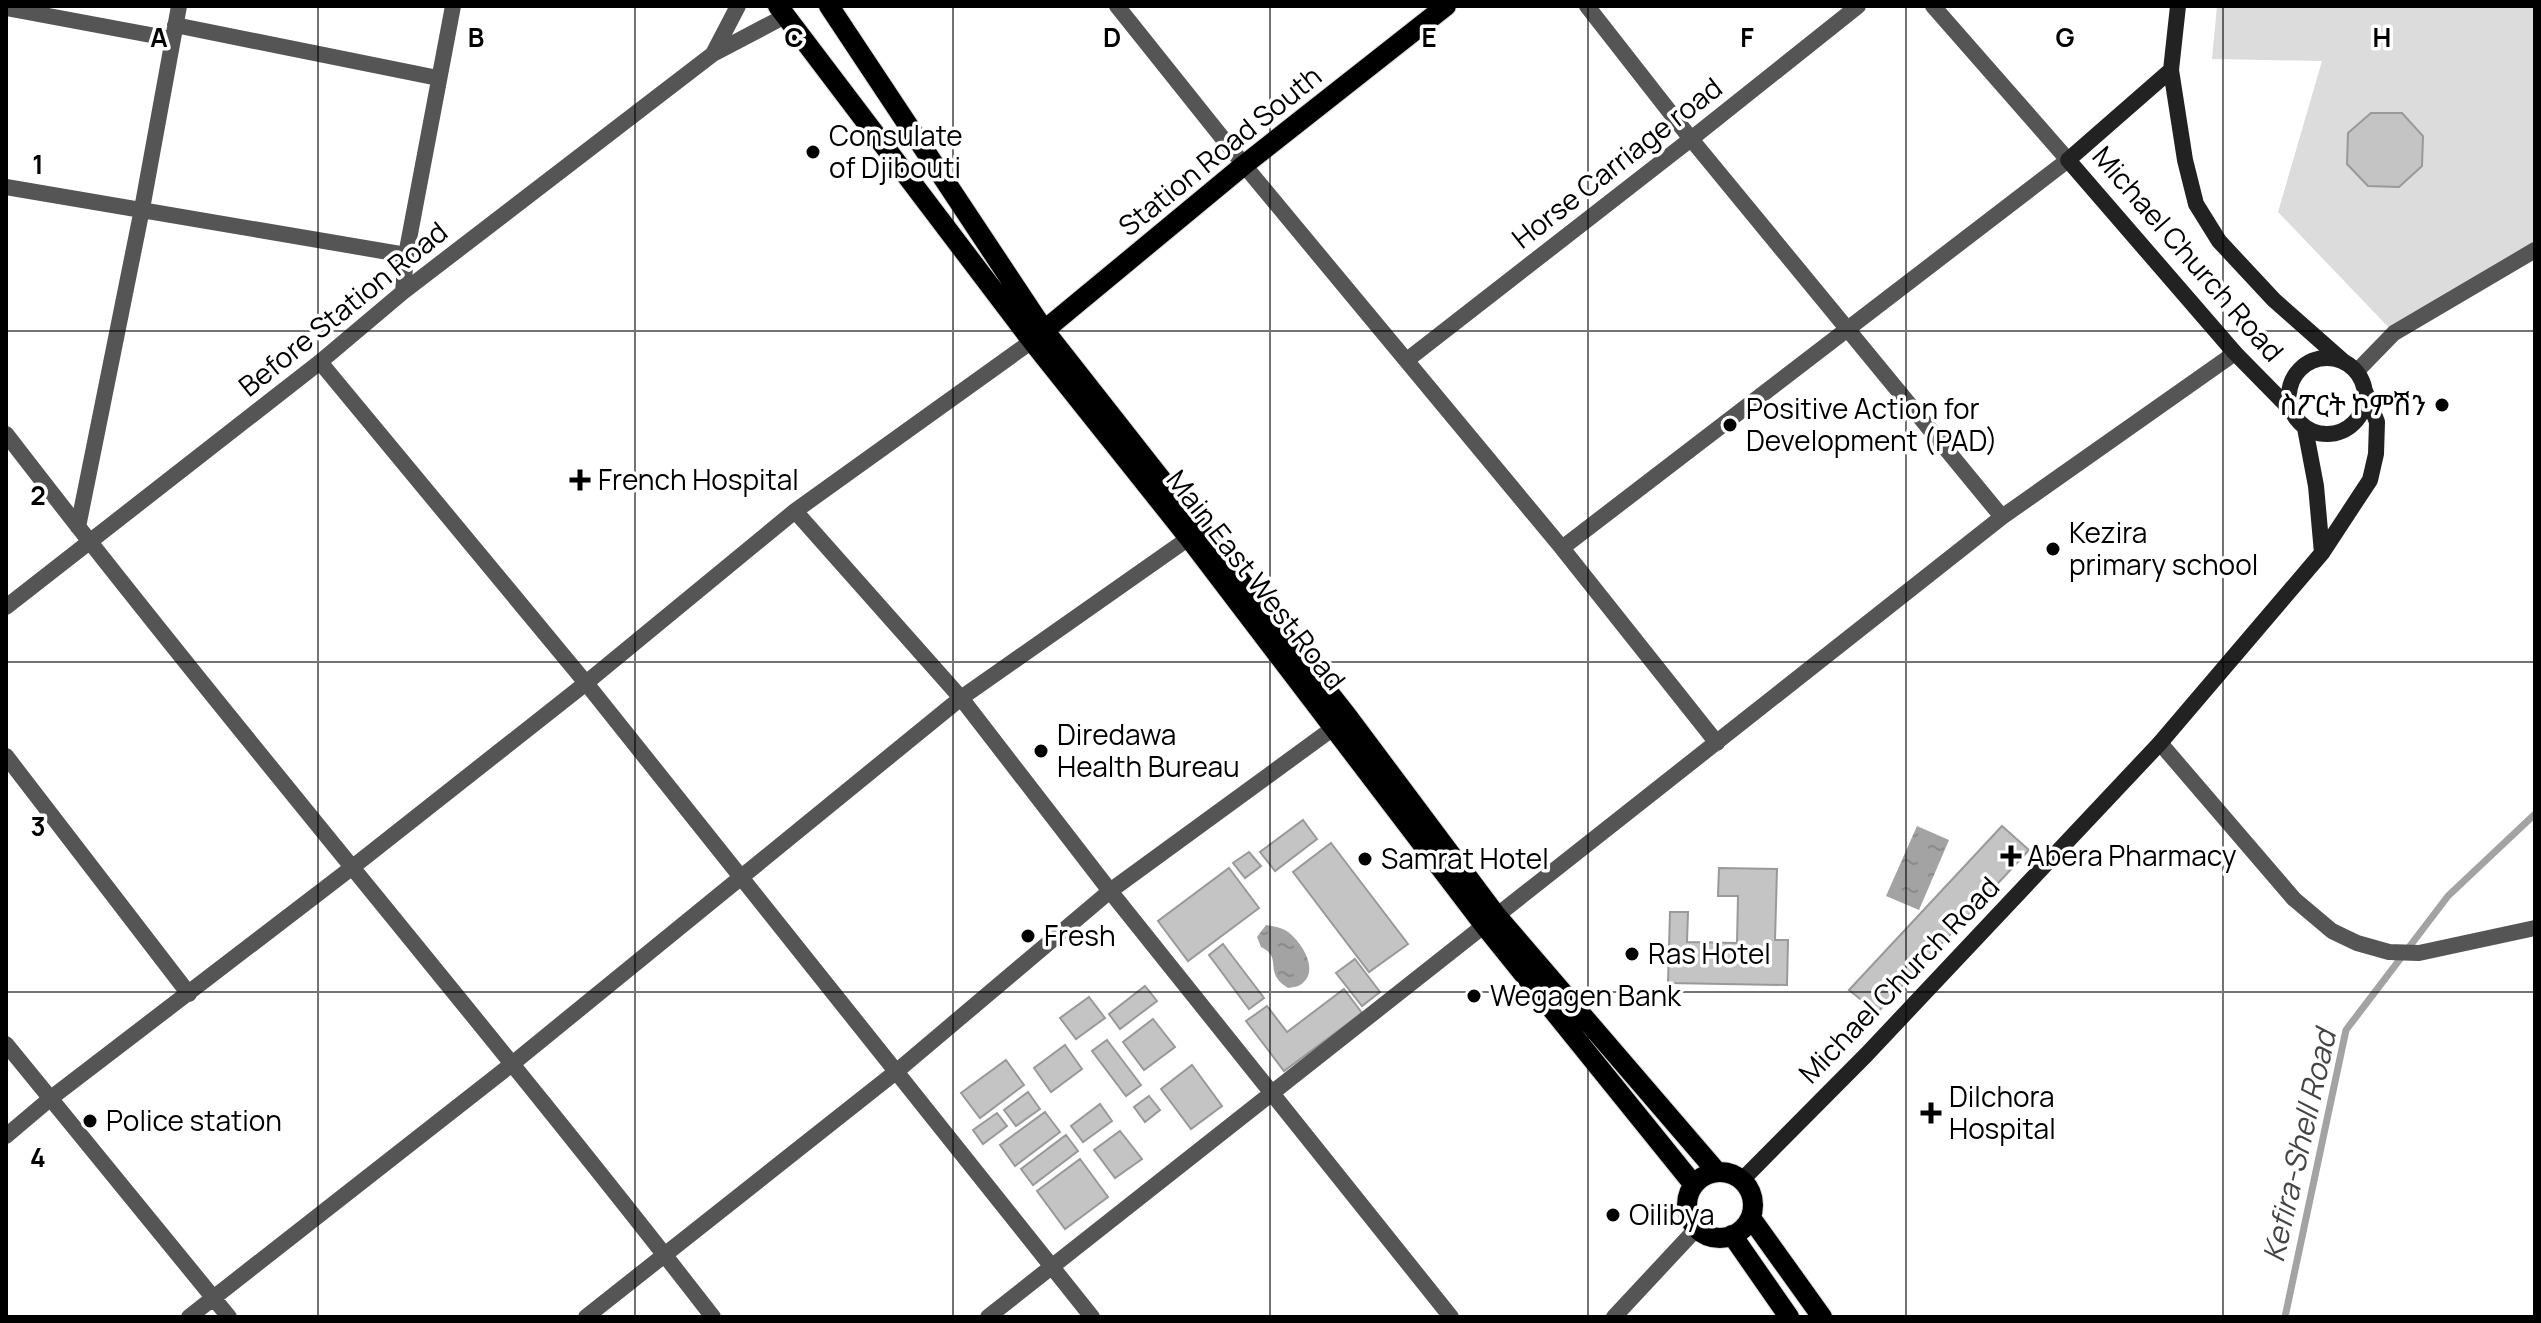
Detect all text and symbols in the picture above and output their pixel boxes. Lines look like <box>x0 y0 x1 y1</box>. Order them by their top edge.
text: A <box>150 19 168 55</box>
text: B <box>468 19 484 55</box>
text: C <box>784 19 804 55</box>
text: D <box>1103 19 1121 55</box>
text: E <box>1421 19 1437 55</box>
text: F <box>1740 19 1754 55</box>
text: G <box>2055 19 2075 55</box>
text: H <box>2373 19 2391 55</box>
street label: Station Road South <box>1110 57 1329 244</box>
street label: Horse Carriage road <box>1503 68 1729 256</box>
place label: Consulate of Djibouti <box>829 116 963 186</box>
street label: Michael Church Road <box>2085 138 2293 369</box>
marker: Consulate of Djibouti <box>804 143 822 161</box>
text: 1 <box>32 146 44 182</box>
street label: Before Station Road <box>230 212 455 404</box>
place label: ስፖርት ኮምሽን <box>2280 385 2426 423</box>
place label: Positive Action for Development (PAD) <box>1746 389 1998 459</box>
marker: ስፖርት ኮምሽን <box>2433 396 2451 414</box>
marker: Positive Action for Development (PAD) <box>1721 416 1739 434</box>
place label: French Hospital <box>598 460 799 498</box>
street label: Main East West Road <box>1159 461 1355 697</box>
marker: French Hospital <box>569 469 591 491</box>
text: 2 <box>30 477 46 513</box>
place label: Kezira primary school <box>2069 513 2258 583</box>
marker: Kezira primary school <box>2044 540 2062 558</box>
place label: Diredawa Health Bureau <box>1057 715 1240 785</box>
marker: Diredawa Health Bureau <box>1032 742 1050 760</box>
text: 3 <box>30 808 46 844</box>
place label: Abera Pharmacy <box>2027 836 2237 874</box>
place label: Samrat Hotel <box>1381 839 1549 877</box>
marker: Abera Pharmacy <box>2002 847 2020 865</box>
marker: Samrat Hotel <box>1356 850 1374 868</box>
street label: Michael Church Road <box>1790 868 2007 1091</box>
place label: Fresh <box>1044 916 1116 954</box>
marker: Fresh <box>1019 927 1037 945</box>
place label: Ras Hotel <box>1648 934 1771 972</box>
marker: Ras Hotel <box>1623 945 1641 963</box>
place label: Wegagen Bank <box>1490 976 1682 1014</box>
marker: Wegagen Bank <box>1465 987 1483 1005</box>
water label: Kefira-Shell Road <box>2252 1022 2346 1266</box>
place label: Dilchora Hospital <box>1949 1077 2056 1147</box>
place label: Police station <box>106 1101 282 1139</box>
marker: Dilchora Hospital <box>1920 1102 1942 1124</box>
marker: Police station <box>81 1112 99 1130</box>
text: 4 <box>30 1139 46 1175</box>
place label: Oilibya <box>1629 1195 1714 1233</box>
marker: Oilibya <box>1604 1206 1622 1224</box>

